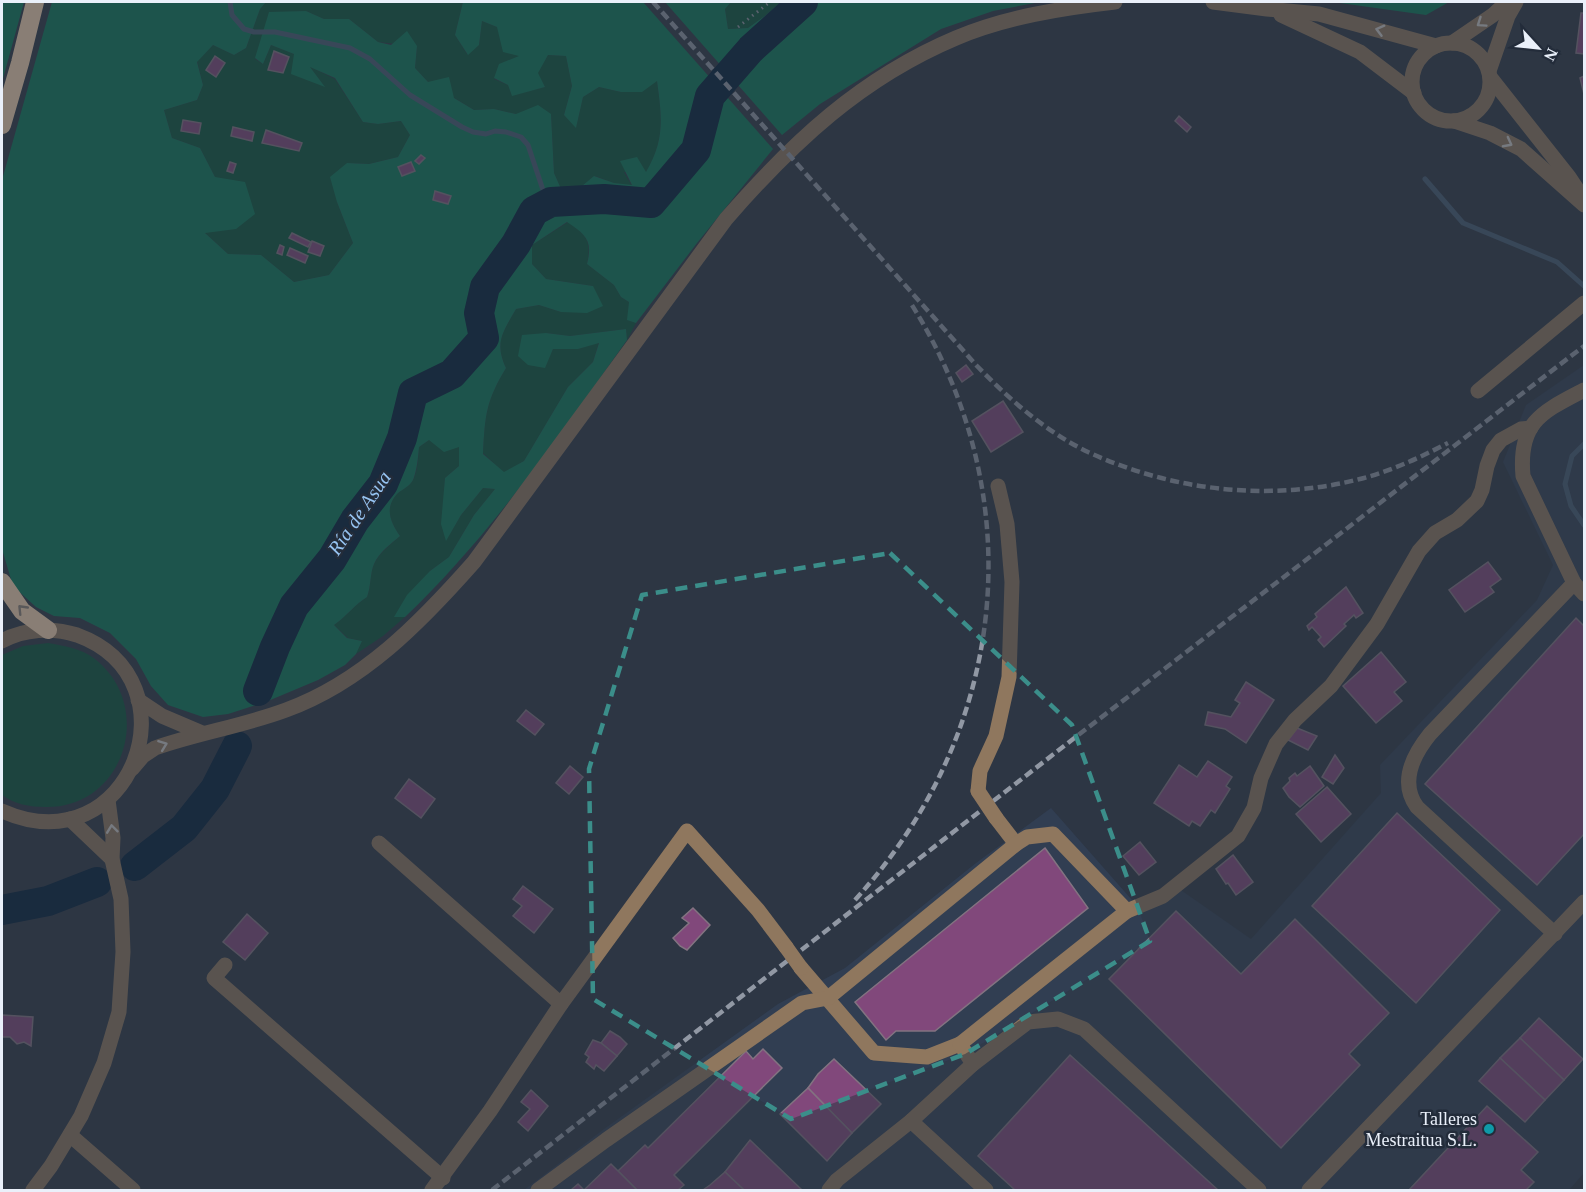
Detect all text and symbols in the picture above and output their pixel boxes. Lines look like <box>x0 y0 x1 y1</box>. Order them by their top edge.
one-way arrow <box>1476 16 1487 27</box>
north arrow <box>1508 18 1568 78</box>
one-way arrow <box>1375 25 1386 37</box>
text: N <box>1541 46 1561 64</box>
one-way arrow <box>1502 136 1513 147</box>
water label: Ría de Asua <box>322 467 395 560</box>
one-way arrow <box>18 605 29 615</box>
one-way arrow <box>157 740 168 753</box>
one-way arrow <box>106 825 118 834</box>
place label: Talleres Mestraitua S.L. <box>1366 1109 1477 1150</box>
marker: Talleres Mestraitua S.L. <box>1482 1122 1496 1136</box>

